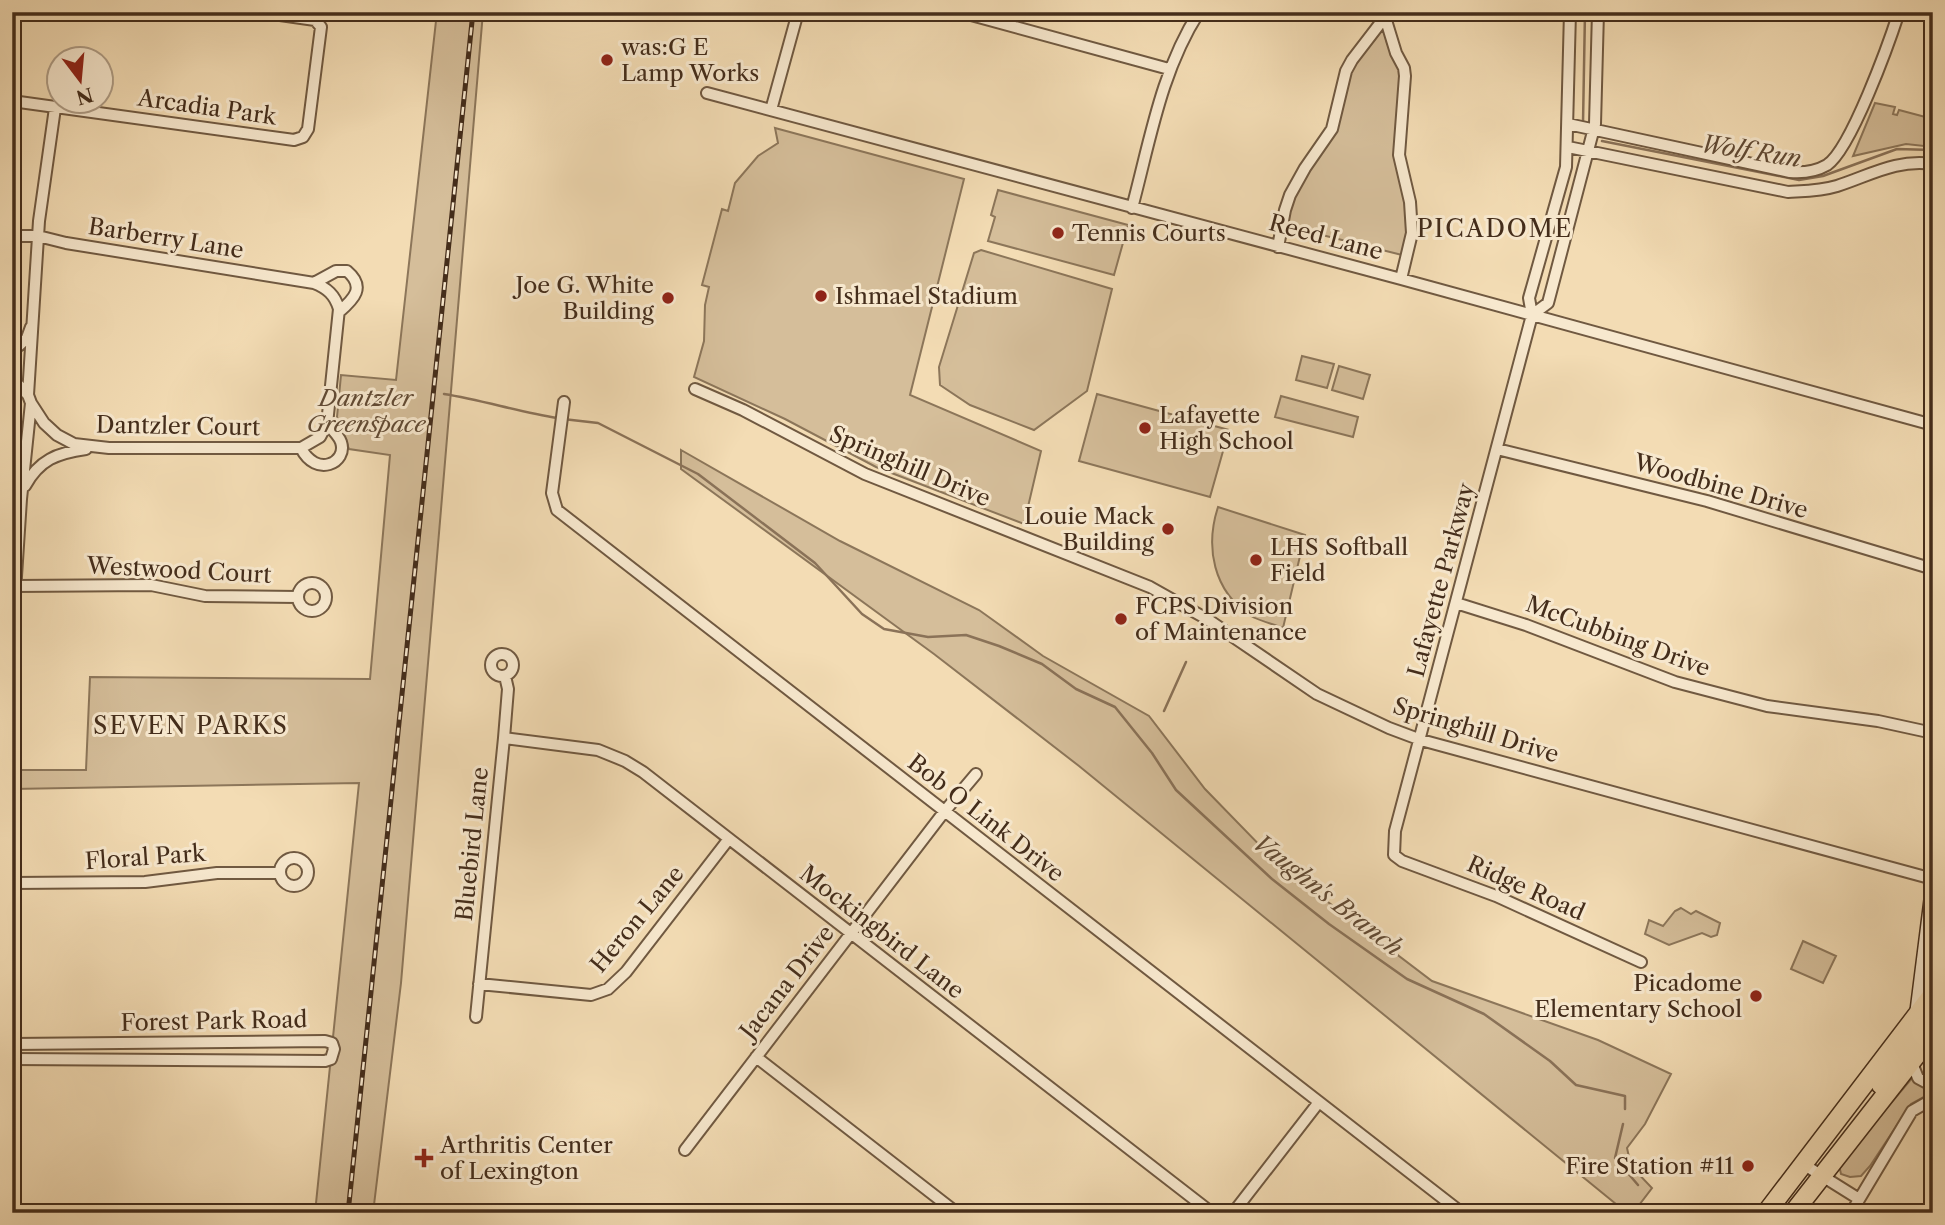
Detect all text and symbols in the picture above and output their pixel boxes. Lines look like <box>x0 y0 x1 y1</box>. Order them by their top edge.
place label: was:G E Lamp Works <box>620 33 759 87</box>
north arrow <box>46 46 116 116</box>
marker: was:G E Lamp Works <box>599 52 615 68</box>
text: N <box>73 83 96 109</box>
street label: Arcadia Park <box>135 83 280 131</box>
water label: Wolf Run <box>1699 129 1803 173</box>
street label: Reed Lane <box>1266 208 1386 266</box>
street label: Barberry Lane <box>86 212 246 264</box>
district label: PICADOME <box>1417 214 1573 243</box>
place label: Tennis Courts <box>1072 219 1226 247</box>
marker: Tennis Courts <box>1050 225 1066 241</box>
place label: Joe G. White Building <box>512 271 655 325</box>
place label: Ishmael Stadium <box>835 282 1018 310</box>
marker: Ishmael Stadium <box>813 288 829 304</box>
marker: Joe G. White Building <box>660 290 676 306</box>
park label: Dantzler Greenspace <box>306 384 426 438</box>
place label: Lafayette High School <box>1159 401 1294 455</box>
street label: Dantzler Court <box>96 411 260 441</box>
street label: Springhill Drive <box>825 420 995 512</box>
marker: Lafayette High School <box>1137 420 1153 436</box>
street label: Woodbine Drive <box>1630 448 1811 524</box>
street label: Lafayette Parkway <box>1402 480 1480 680</box>
place label: Louie Mack Building <box>1024 502 1156 556</box>
marker: Louie Mack Building <box>1160 521 1176 537</box>
place label: LHS Softball Field <box>1270 533 1408 587</box>
street label: Westwood Court <box>85 551 272 589</box>
marker: LHS Softball Field <box>1248 552 1264 568</box>
street label: McCubbing Drive <box>1522 590 1714 682</box>
place label: FCPS Division of Maintenance <box>1135 592 1307 646</box>
marker: FCPS Division of Maintenance <box>1113 611 1129 627</box>
street label: Springhill Drive <box>1390 691 1562 769</box>
district label: SEVEN PARKS <box>93 711 289 740</box>
street label: Bob O Link Drive <box>902 748 1070 888</box>
street label: Bluebird Lane <box>450 766 494 922</box>
water label: Vaughn's Branch <box>1248 828 1408 962</box>
street label: Floral Park <box>84 839 208 875</box>
street label: Ridge Road <box>1463 850 1589 926</box>
street label: Mockingbird Lane <box>794 859 970 1005</box>
street label: Heron Lane <box>584 860 690 978</box>
street label: Jacana Drive <box>732 920 840 1047</box>
place label: Picadome Elementary School <box>1534 969 1742 1023</box>
marker: Picadome Elementary School <box>1748 988 1764 1004</box>
street label: Forest Park Road <box>120 1005 308 1037</box>
place label: Arthritis Center of Lexington <box>439 1131 613 1185</box>
marker: Arthritis Center of Lexington <box>414 1148 434 1168</box>
place label: Fire Station #11 <box>1565 1152 1734 1180</box>
marker: Fire Station #11 <box>1740 1158 1756 1174</box>

